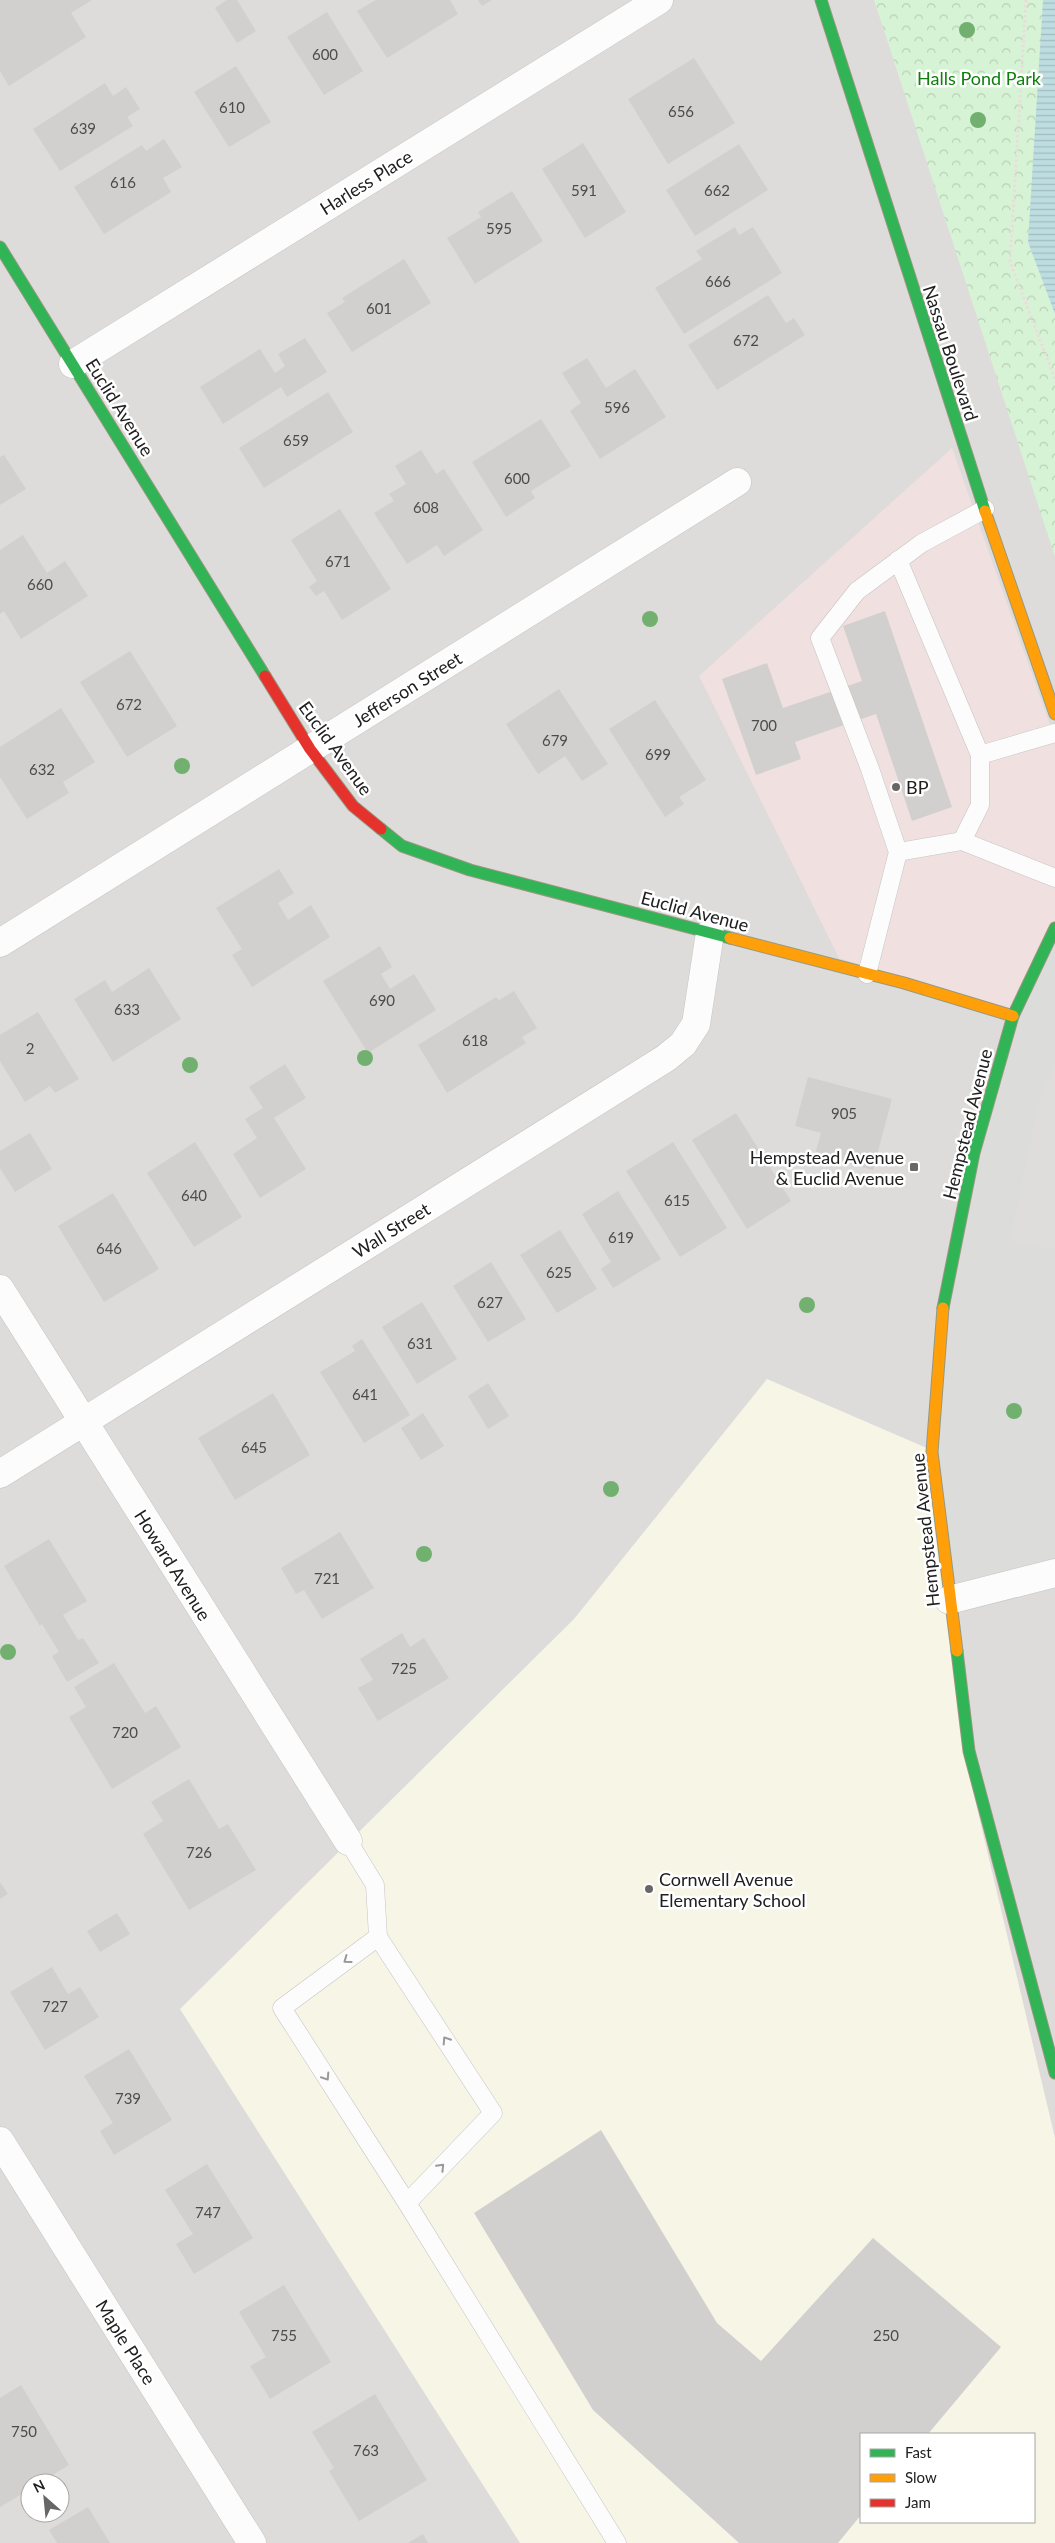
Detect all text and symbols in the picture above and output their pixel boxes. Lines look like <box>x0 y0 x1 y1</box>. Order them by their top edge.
house number: 600 <box>312 45 338 63</box>
park label: Halls Pond Park <box>917 67 1042 89</box>
house number: 610 <box>219 98 245 116</box>
house number: 656 <box>668 102 694 120</box>
house number: 639 <box>70 119 96 137</box>
street label: Harless Place <box>316 145 416 219</box>
house number: 616 <box>110 173 136 191</box>
house number: 591 <box>571 181 597 199</box>
house number: 662 <box>704 181 730 199</box>
house number: 595 <box>486 219 512 237</box>
house number: 666 <box>705 272 731 290</box>
street label: Nassau Boulevard <box>919 282 983 424</box>
house number: 601 <box>366 299 392 317</box>
house number: 672 <box>733 331 759 349</box>
street label: Euclid Avenue <box>81 354 159 460</box>
house number: 596 <box>604 398 630 416</box>
house number: 659 <box>283 431 309 449</box>
house number: 600 <box>504 469 530 487</box>
house number: 608 <box>413 498 439 516</box>
house number: 671 <box>325 552 351 570</box>
house number: 660 <box>27 575 53 593</box>
street label: Jefferson Street <box>348 646 466 731</box>
house number: 672 <box>116 695 142 713</box>
street label: Euclid Avenue <box>295 697 377 799</box>
house number: 700 <box>751 716 777 734</box>
house number: 679 <box>542 731 568 749</box>
house number: 699 <box>645 745 671 763</box>
house number: 632 <box>29 760 55 778</box>
place label: BP <box>906 776 929 798</box>
marker: BP <box>890 781 902 793</box>
street label: Euclid Avenue <box>639 886 751 936</box>
house number: 690 <box>369 991 395 1009</box>
house number: 633 <box>114 1000 140 1018</box>
house number: 618 <box>462 1031 488 1049</box>
house number: 2 <box>26 1039 34 1057</box>
street label: Hempstead Avenue <box>938 1047 996 1201</box>
house number: 905 <box>831 1104 857 1122</box>
place label: Hempstead Avenue & Euclid Avenue <box>750 1146 904 1189</box>
marker: Hempstead Avenue & Euclid Avenue <box>908 1161 920 1173</box>
house number: 640 <box>181 1186 207 1204</box>
house number: 615 <box>664 1191 690 1209</box>
street label: Wall Street <box>348 1197 434 1262</box>
house number: 619 <box>608 1228 634 1246</box>
house number: 646 <box>96 1239 122 1257</box>
house number: 625 <box>546 1263 572 1281</box>
house number: 627 <box>477 1293 503 1311</box>
house number: 631 <box>407 1334 433 1352</box>
house number: 641 <box>352 1385 378 1403</box>
house number: 645 <box>241 1438 267 1456</box>
street label: Hempstead Avenue <box>906 1452 944 1608</box>
street label: Howard Avenue <box>130 1506 216 1624</box>
house number: 721 <box>314 1569 340 1587</box>
house number: 725 <box>391 1659 417 1677</box>
house number: 720 <box>112 1723 138 1741</box>
house number: 726 <box>186 1843 212 1861</box>
place label: Cornwell Avenue Elementary School <box>659 1868 806 1911</box>
marker: Cornwell Avenue Elementary School <box>643 1883 655 1895</box>
one-way arrow <box>343 1954 353 1963</box>
house number: 727 <box>42 1997 68 2015</box>
one-way arrow <box>443 2037 452 2046</box>
one-way arrow <box>320 2071 329 2080</box>
house number: 739 <box>115 2089 141 2107</box>
one-way arrow <box>435 2164 444 2173</box>
house number: 747 <box>195 2203 221 2221</box>
street label: Maple Place <box>91 2296 161 2388</box>
house number: 755 <box>271 2326 297 2344</box>
house number: 250 <box>873 2326 899 2344</box>
house number: 750 <box>11 2422 37 2440</box>
legend <box>860 2433 1035 2523</box>
house number: 763 <box>353 2441 379 2459</box>
text: Fast <box>905 2443 932 2461</box>
text: Slow <box>905 2468 937 2486</box>
north arrow <box>20 2473 70 2523</box>
text: N <box>30 2476 48 2496</box>
text: Jam <box>905 2493 931 2511</box>

